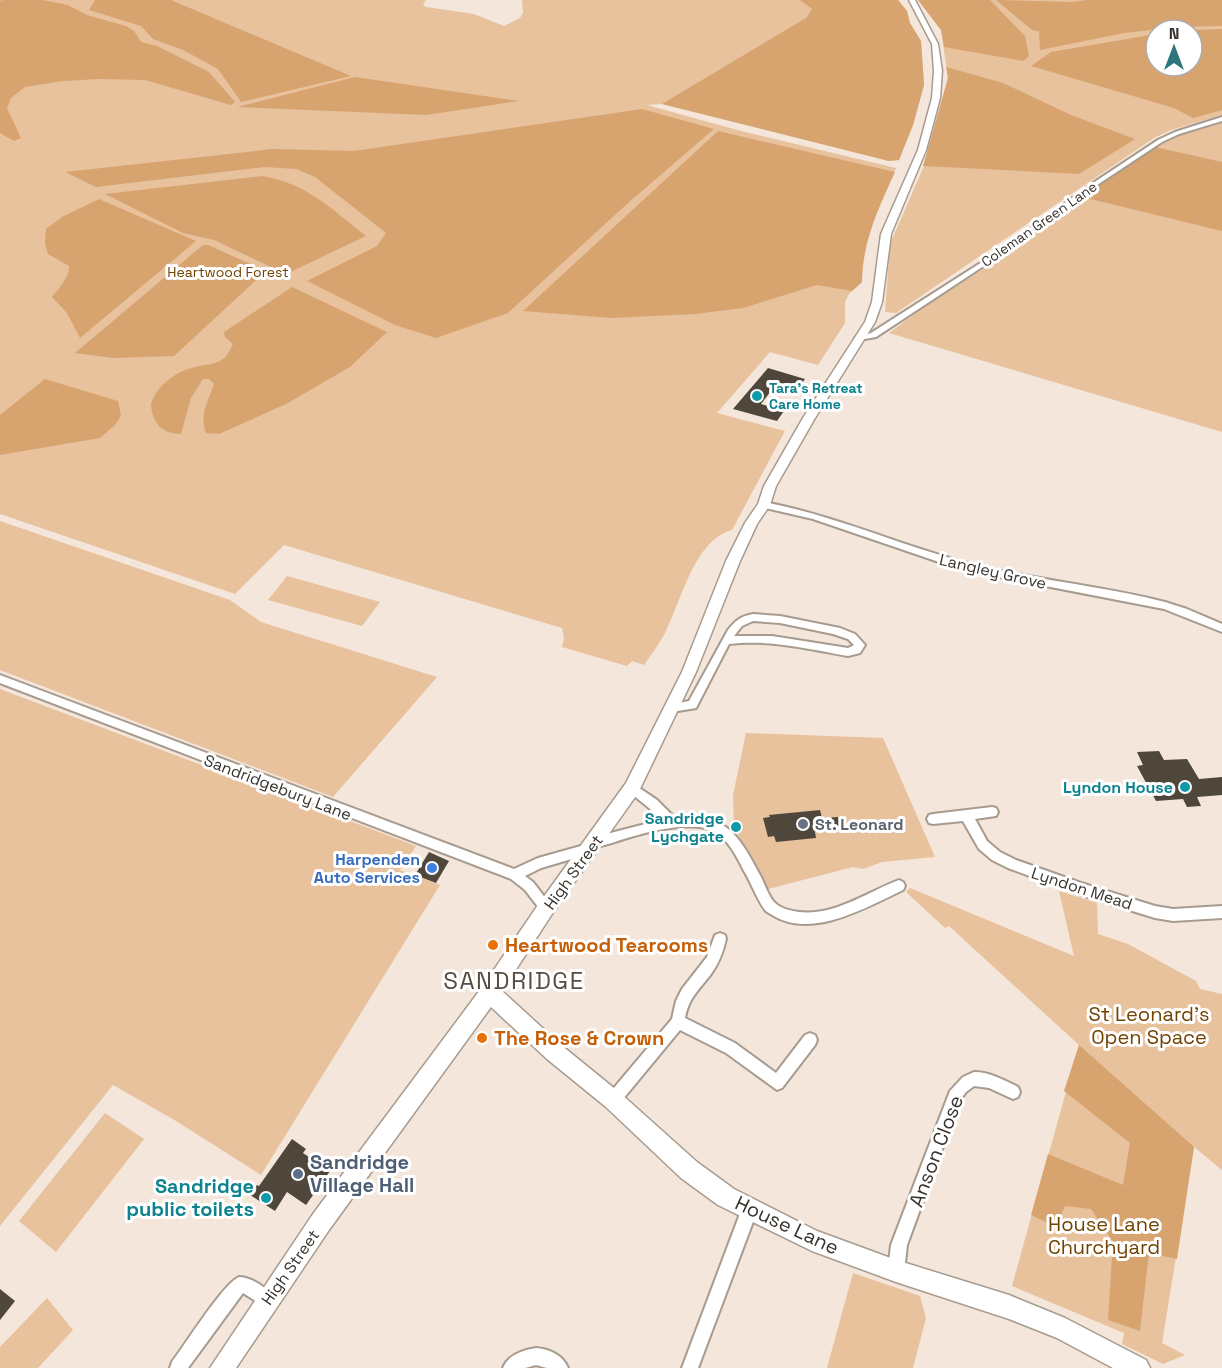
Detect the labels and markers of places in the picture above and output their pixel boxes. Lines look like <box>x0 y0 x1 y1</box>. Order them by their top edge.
place label: Tara's Retreat Care Home <box>769 379 863 413</box>
marker: Tara's Retreat Care Home <box>750 389 764 403</box>
place label: Lyndon House <box>1063 777 1173 798</box>
marker: Lyndon House <box>1178 780 1192 794</box>
place label: Sandridge Lychgate <box>645 808 724 847</box>
place label: St. Leonard <box>815 814 903 835</box>
marker: St. Leonard <box>796 817 810 831</box>
marker: Sandridge Lychgate <box>729 820 743 834</box>
place label: Harpenden Auto Services <box>314 849 420 888</box>
marker: Harpenden Auto Services <box>425 861 439 875</box>
place label: Heartwood Tearooms <box>505 932 708 958</box>
marker: Heartwood Tearooms <box>486 938 500 952</box>
place label: The Rose & Crown <box>494 1025 664 1051</box>
marker: The Rose & Crown <box>475 1031 489 1045</box>
place label: Sandridge Village Hall <box>310 1149 414 1198</box>
marker: Sandridge Village Hall <box>291 1167 305 1181</box>
place label: Sandridge public toilets <box>126 1173 254 1222</box>
marker: Sandridge public toilets <box>259 1191 273 1205</box>

